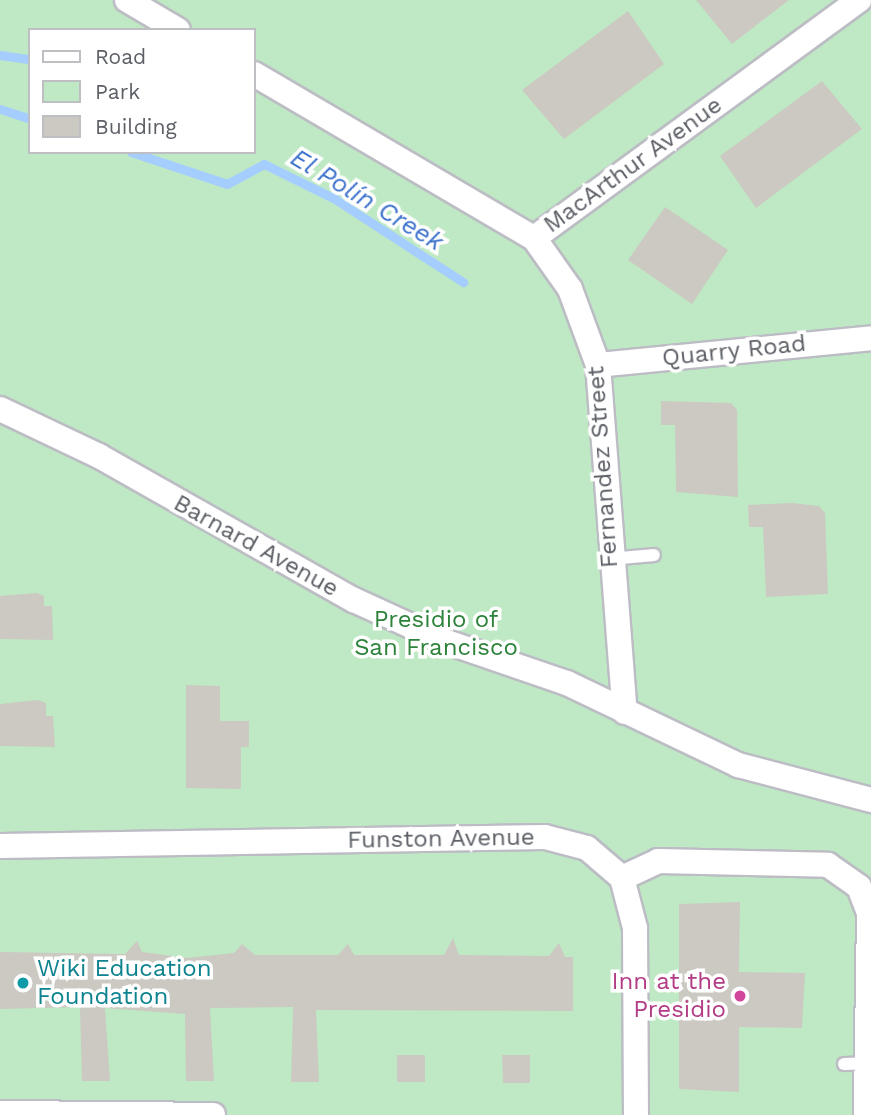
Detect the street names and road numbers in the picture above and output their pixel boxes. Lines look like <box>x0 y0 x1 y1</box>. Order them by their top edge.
street label: MacArthur Avenue <box>538 90 728 240</box>
street label: Quarry Road <box>660 329 808 373</box>
street label: Fernandez Street <box>582 365 624 569</box>
street label: Barnard Avenue <box>168 489 344 603</box>
street label: Funston Avenue <box>347 823 535 855</box>

